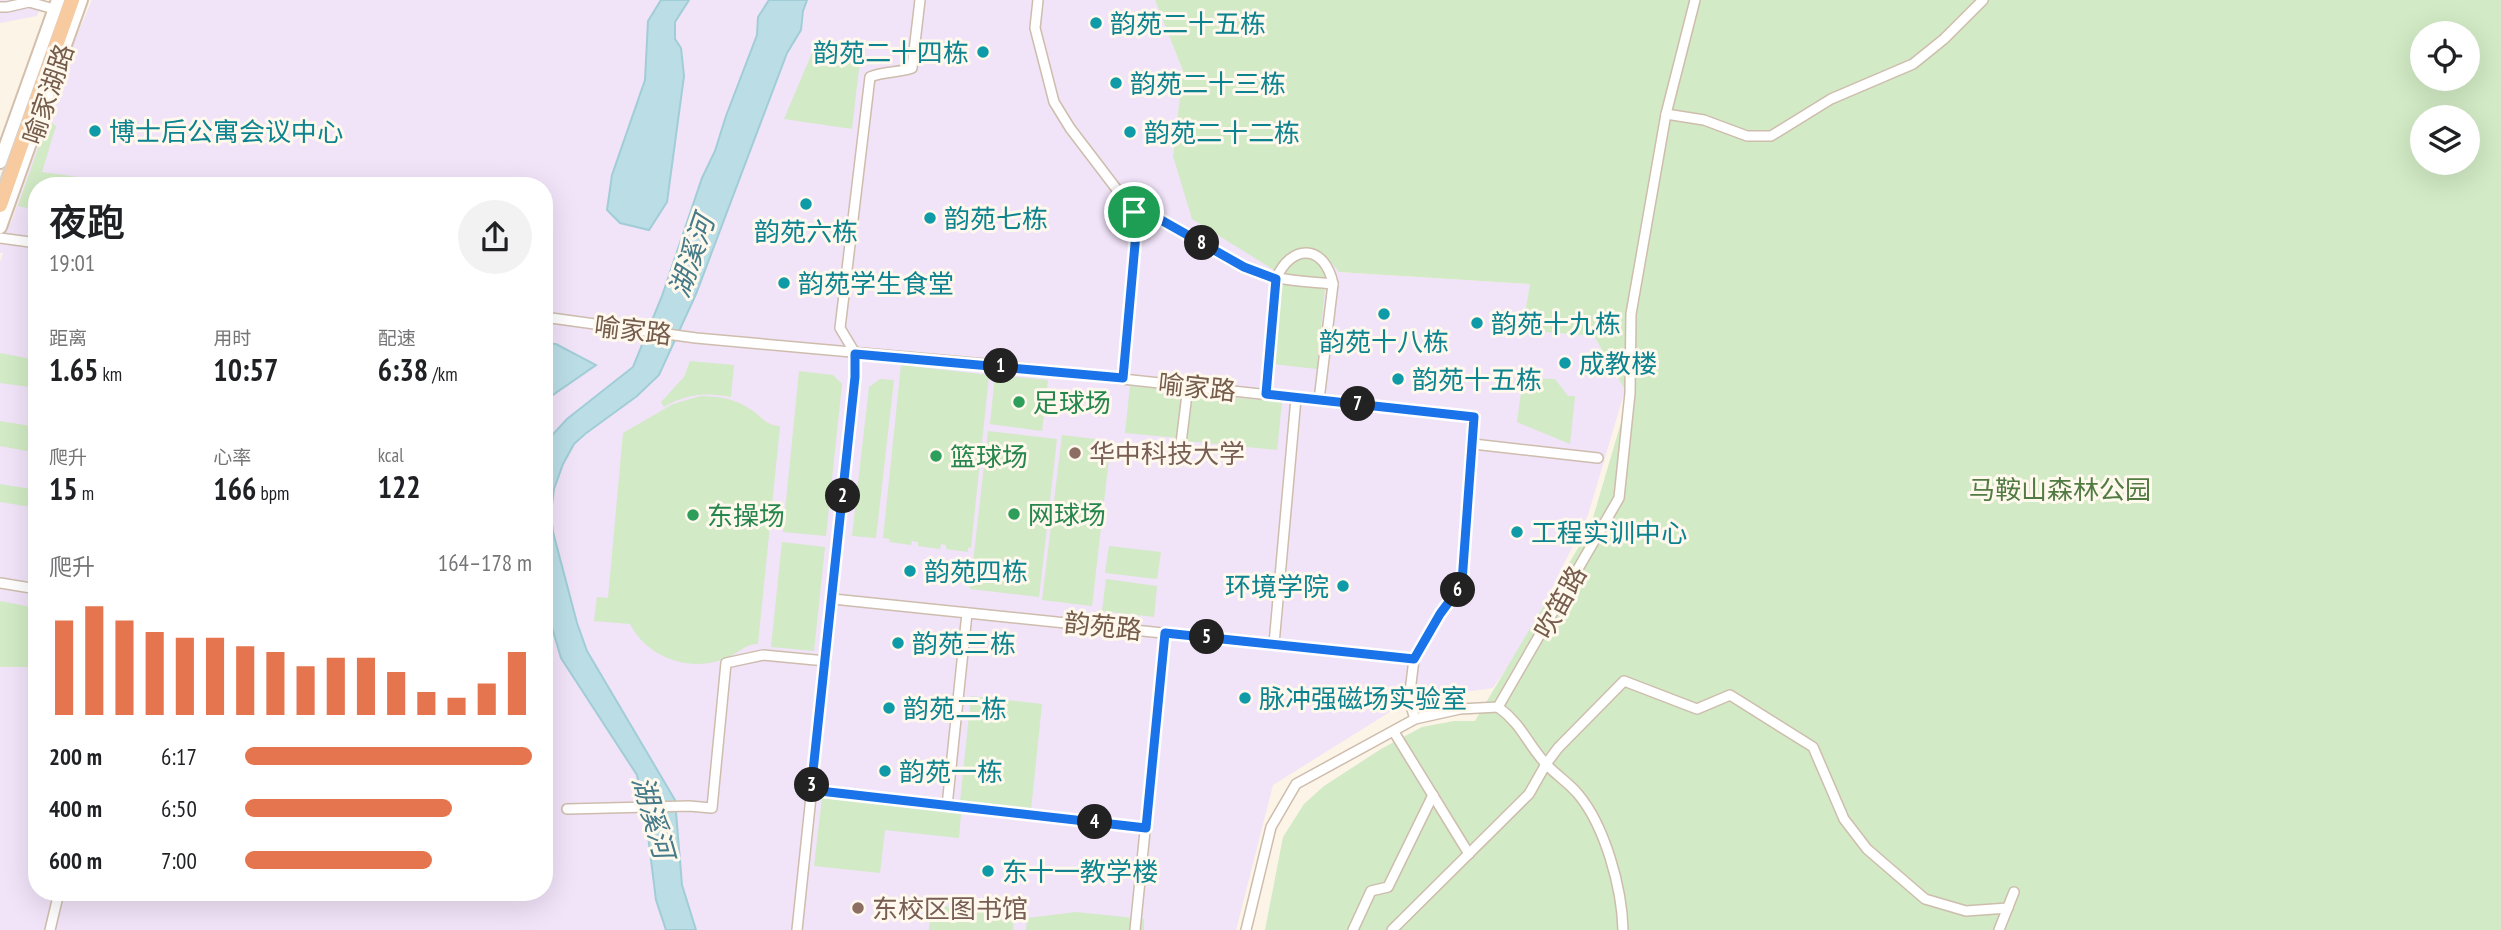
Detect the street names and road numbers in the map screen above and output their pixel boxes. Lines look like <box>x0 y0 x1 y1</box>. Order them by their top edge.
street label: 喻家湖路 <box>15 39 81 149</box>
street label: 喻家路 <box>592 309 674 351</box>
street label: 喻家路 <box>1156 367 1238 407</box>
street label: 吹笛路 <box>1527 560 1593 644</box>
street label: 韵苑路 <box>1062 606 1144 646</box>

